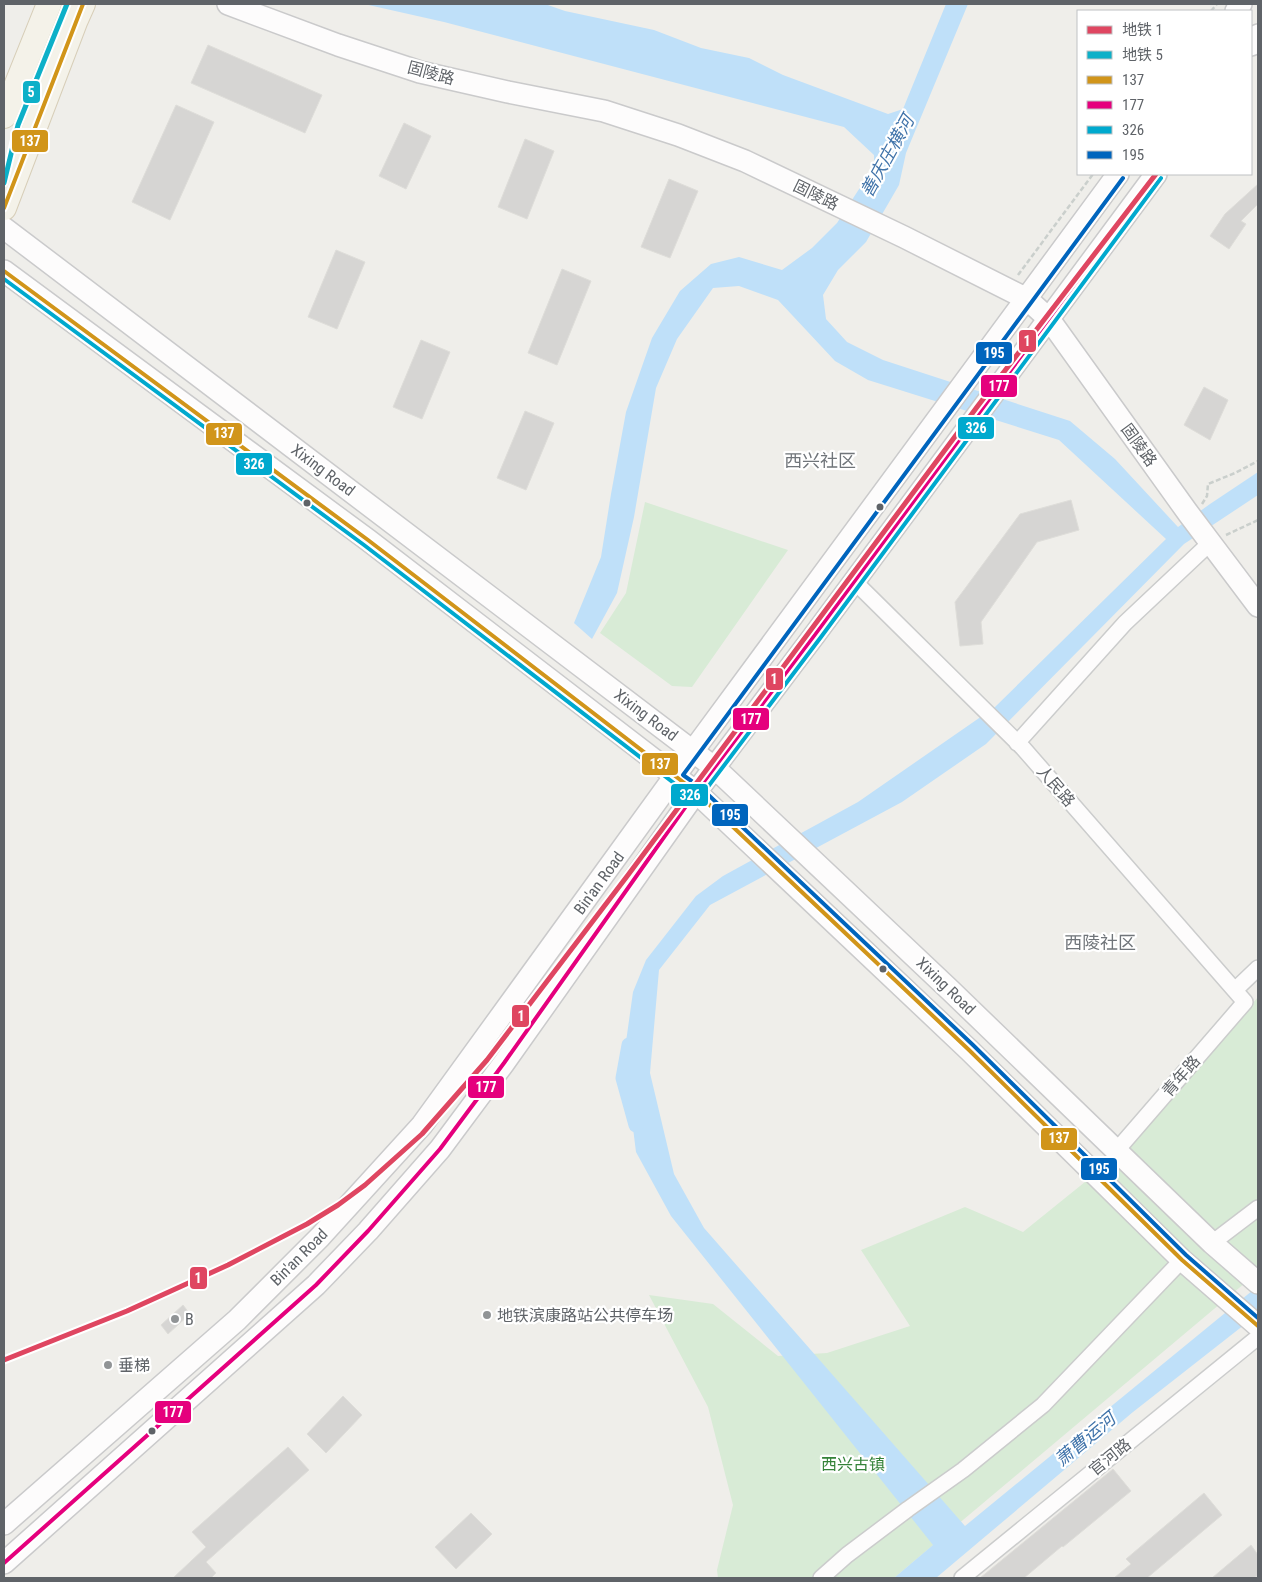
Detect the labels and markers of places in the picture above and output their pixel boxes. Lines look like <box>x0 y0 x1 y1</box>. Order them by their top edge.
unlabelled marker <box>302 498 312 508</box>
unlabelled marker <box>875 502 885 512</box>
unlabelled marker <box>878 964 888 974</box>
place label: 地铁滨康路站公共停车场 <box>497 1306 673 1325</box>
marker: 地铁滨康路站公共停车场 <box>481 1309 493 1321</box>
place label: B <box>185 1310 194 1329</box>
marker: B <box>169 1313 181 1325</box>
place label: 垂梯 <box>118 1356 150 1375</box>
marker: 垂梯 <box>102 1359 114 1371</box>
unlabelled marker <box>147 1426 157 1436</box>

